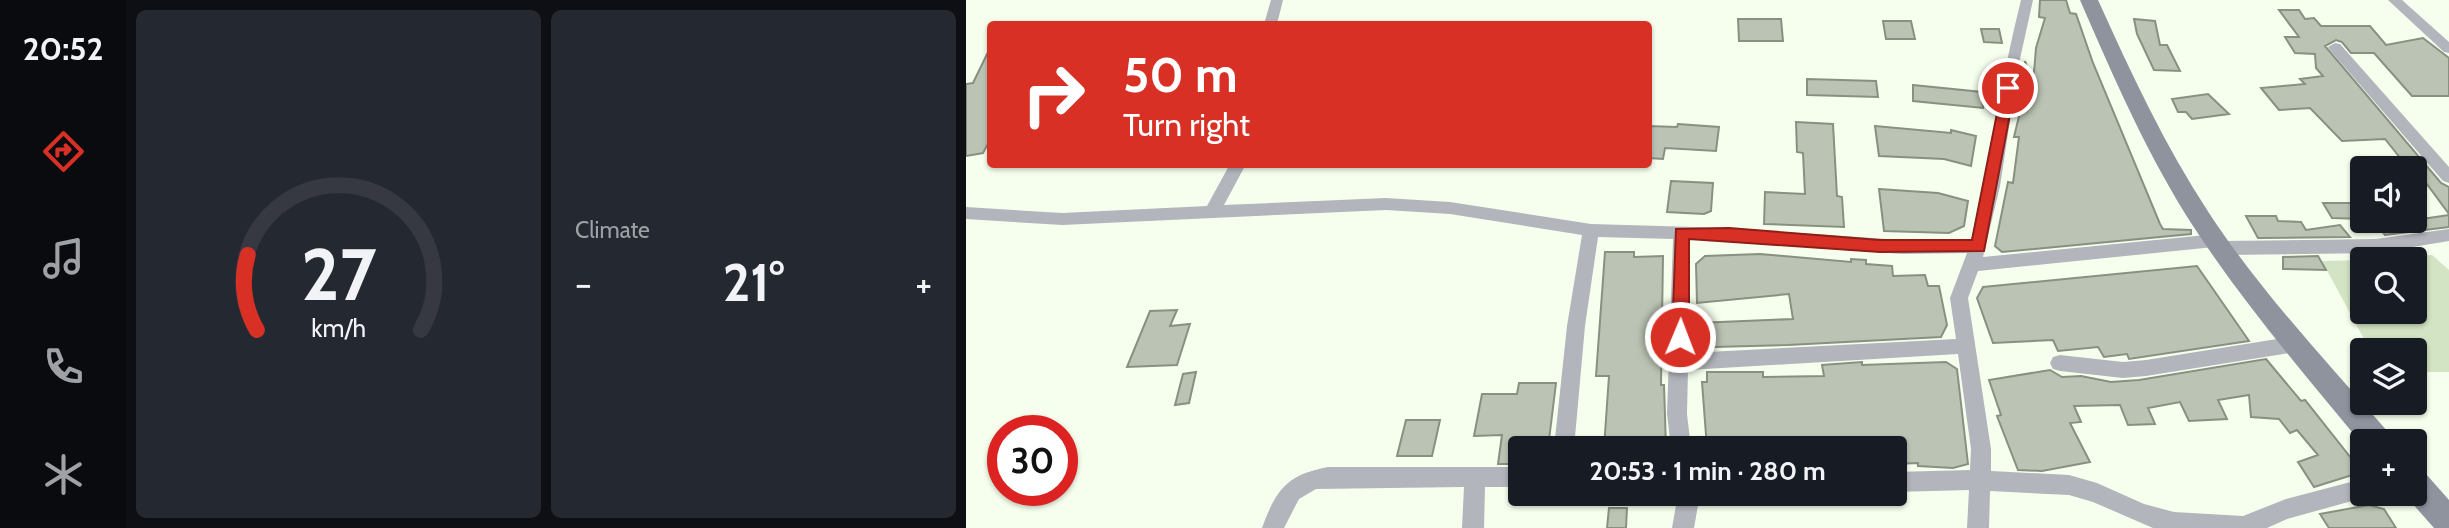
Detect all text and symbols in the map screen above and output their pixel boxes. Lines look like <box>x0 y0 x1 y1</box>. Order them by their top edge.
text: 20:52 <box>23 29 103 68</box>
text: 50 m <box>1123 45 1238 104</box>
icon: right <box>1008 49 1099 140</box>
pin <box>1978 58 2038 118</box>
icon: arrive <box>1989 69 2027 107</box>
text: Turn right <box>1123 105 1250 144</box>
icon: directions <box>39 127 88 176</box>
map controls <box>2350 156 2427 506</box>
button: sound <box>2350 156 2427 233</box>
text: Climate <box>575 216 650 244</box>
text: 27 <box>301 230 376 318</box>
icon: music <box>39 234 88 283</box>
button: search <box>2350 247 2427 324</box>
text: 21° <box>723 251 784 314</box>
text: − <box>575 260 592 307</box>
text: + <box>915 260 932 307</box>
position arrow <box>1643 300 1717 374</box>
text: km/h <box>311 313 366 343</box>
button: layers <box>2350 338 2427 415</box>
icon: phone <box>39 342 88 391</box>
speed limit sign: 30 <box>987 415 1078 506</box>
button: + <box>2350 429 2427 506</box>
icon: climate <box>39 450 88 499</box>
text: 20:53 · 1 min · 280 m <box>1589 455 1826 487</box>

